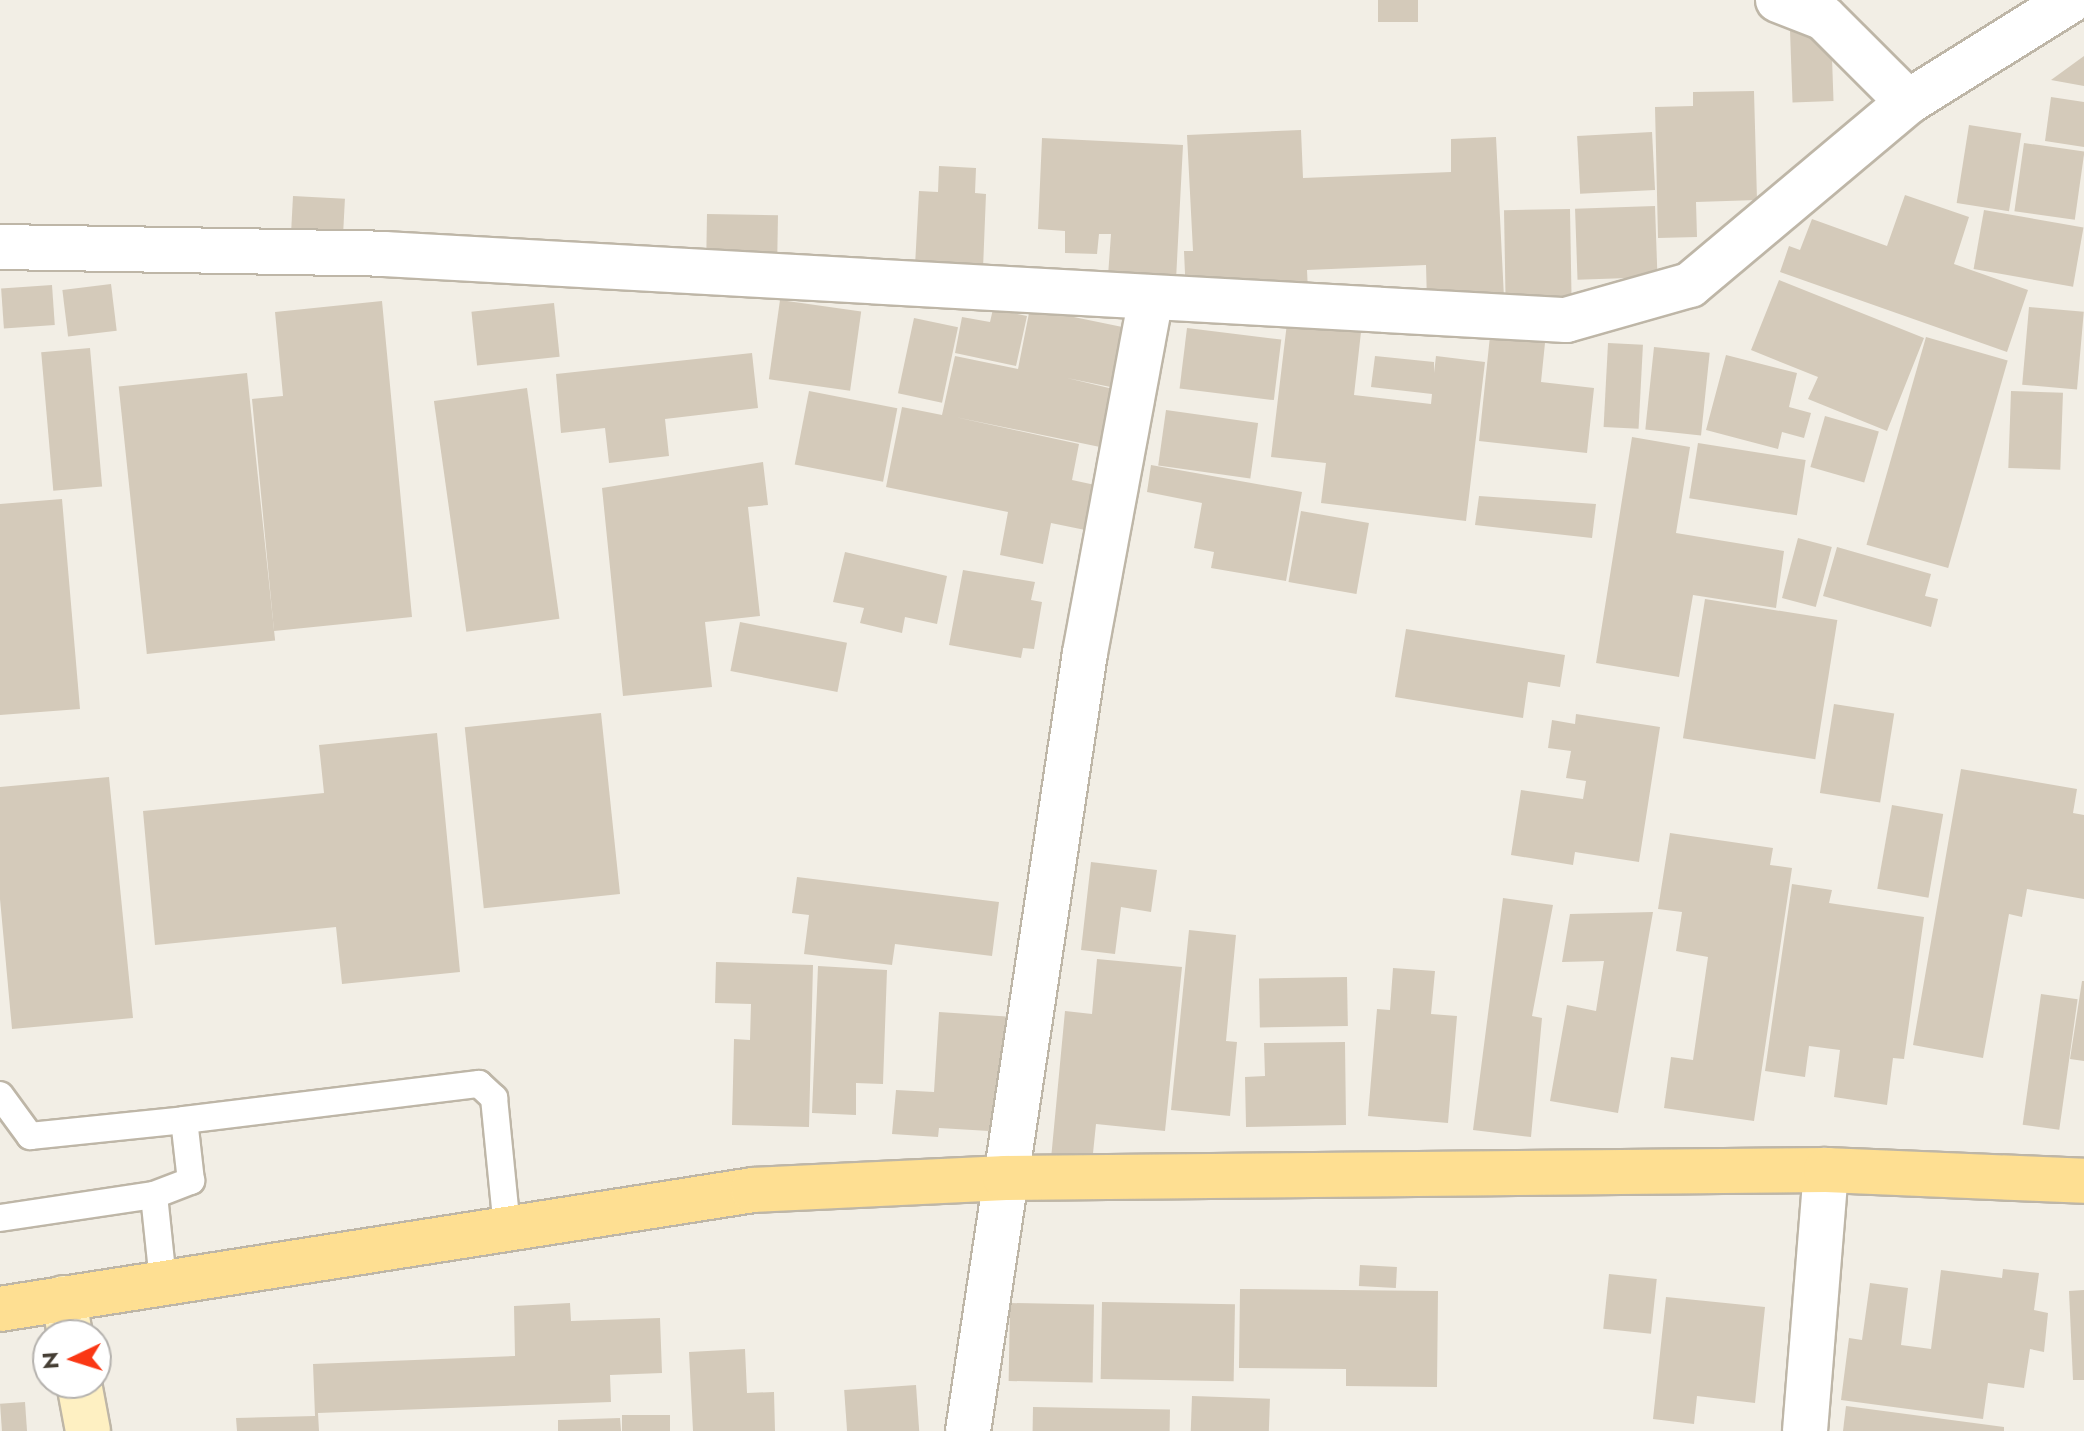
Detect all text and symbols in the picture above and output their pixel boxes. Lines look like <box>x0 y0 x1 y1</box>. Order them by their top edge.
north arrow <box>32 1319 112 1399</box>
text: N <box>33 1351 67 1370</box>

